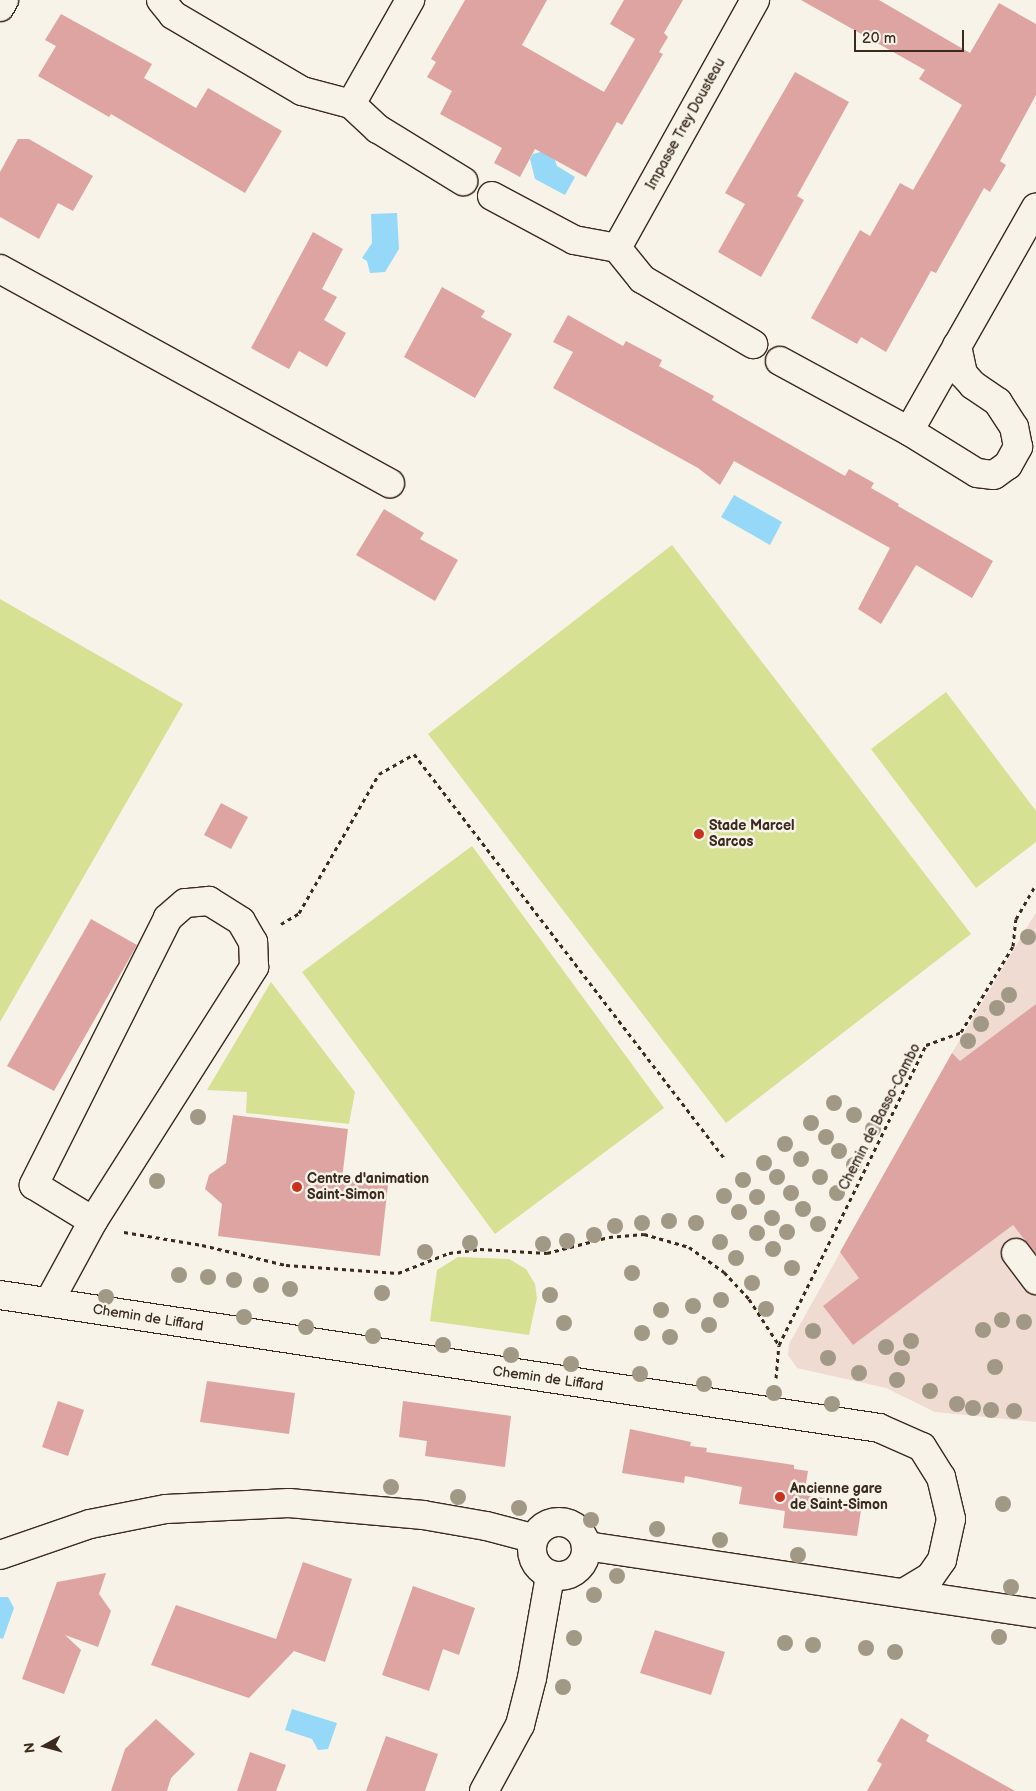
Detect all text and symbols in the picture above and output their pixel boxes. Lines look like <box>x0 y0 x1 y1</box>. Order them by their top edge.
scale bar <box>856 20 966 52</box>
text: 20 m <box>862 29 896 48</box>
street label: Impasse Trey Dousteau <box>643 55 729 193</box>
place label: Stade Marcel Sarcos <box>709 818 795 850</box>
marker: Stade Marcel Sarcos <box>693 828 705 840</box>
street label: Chemin de Basso-Cambo <box>836 1041 924 1193</box>
place label: Centre d'animation Saint-Simon <box>307 1171 429 1204</box>
marker: Centre d'animation Saint-Simon <box>291 1181 303 1193</box>
street label: Chemin de Liffard <box>91 1301 205 1335</box>
street label: Chemin de Liffard <box>492 1363 604 1395</box>
place label: Ancienne gare de Saint-Simon <box>790 1481 888 1514</box>
marker: Ancienne gare de Saint-Simon <box>774 1491 786 1503</box>
north arrow <box>20 1721 70 1771</box>
text: N <box>21 1742 39 1754</box>

